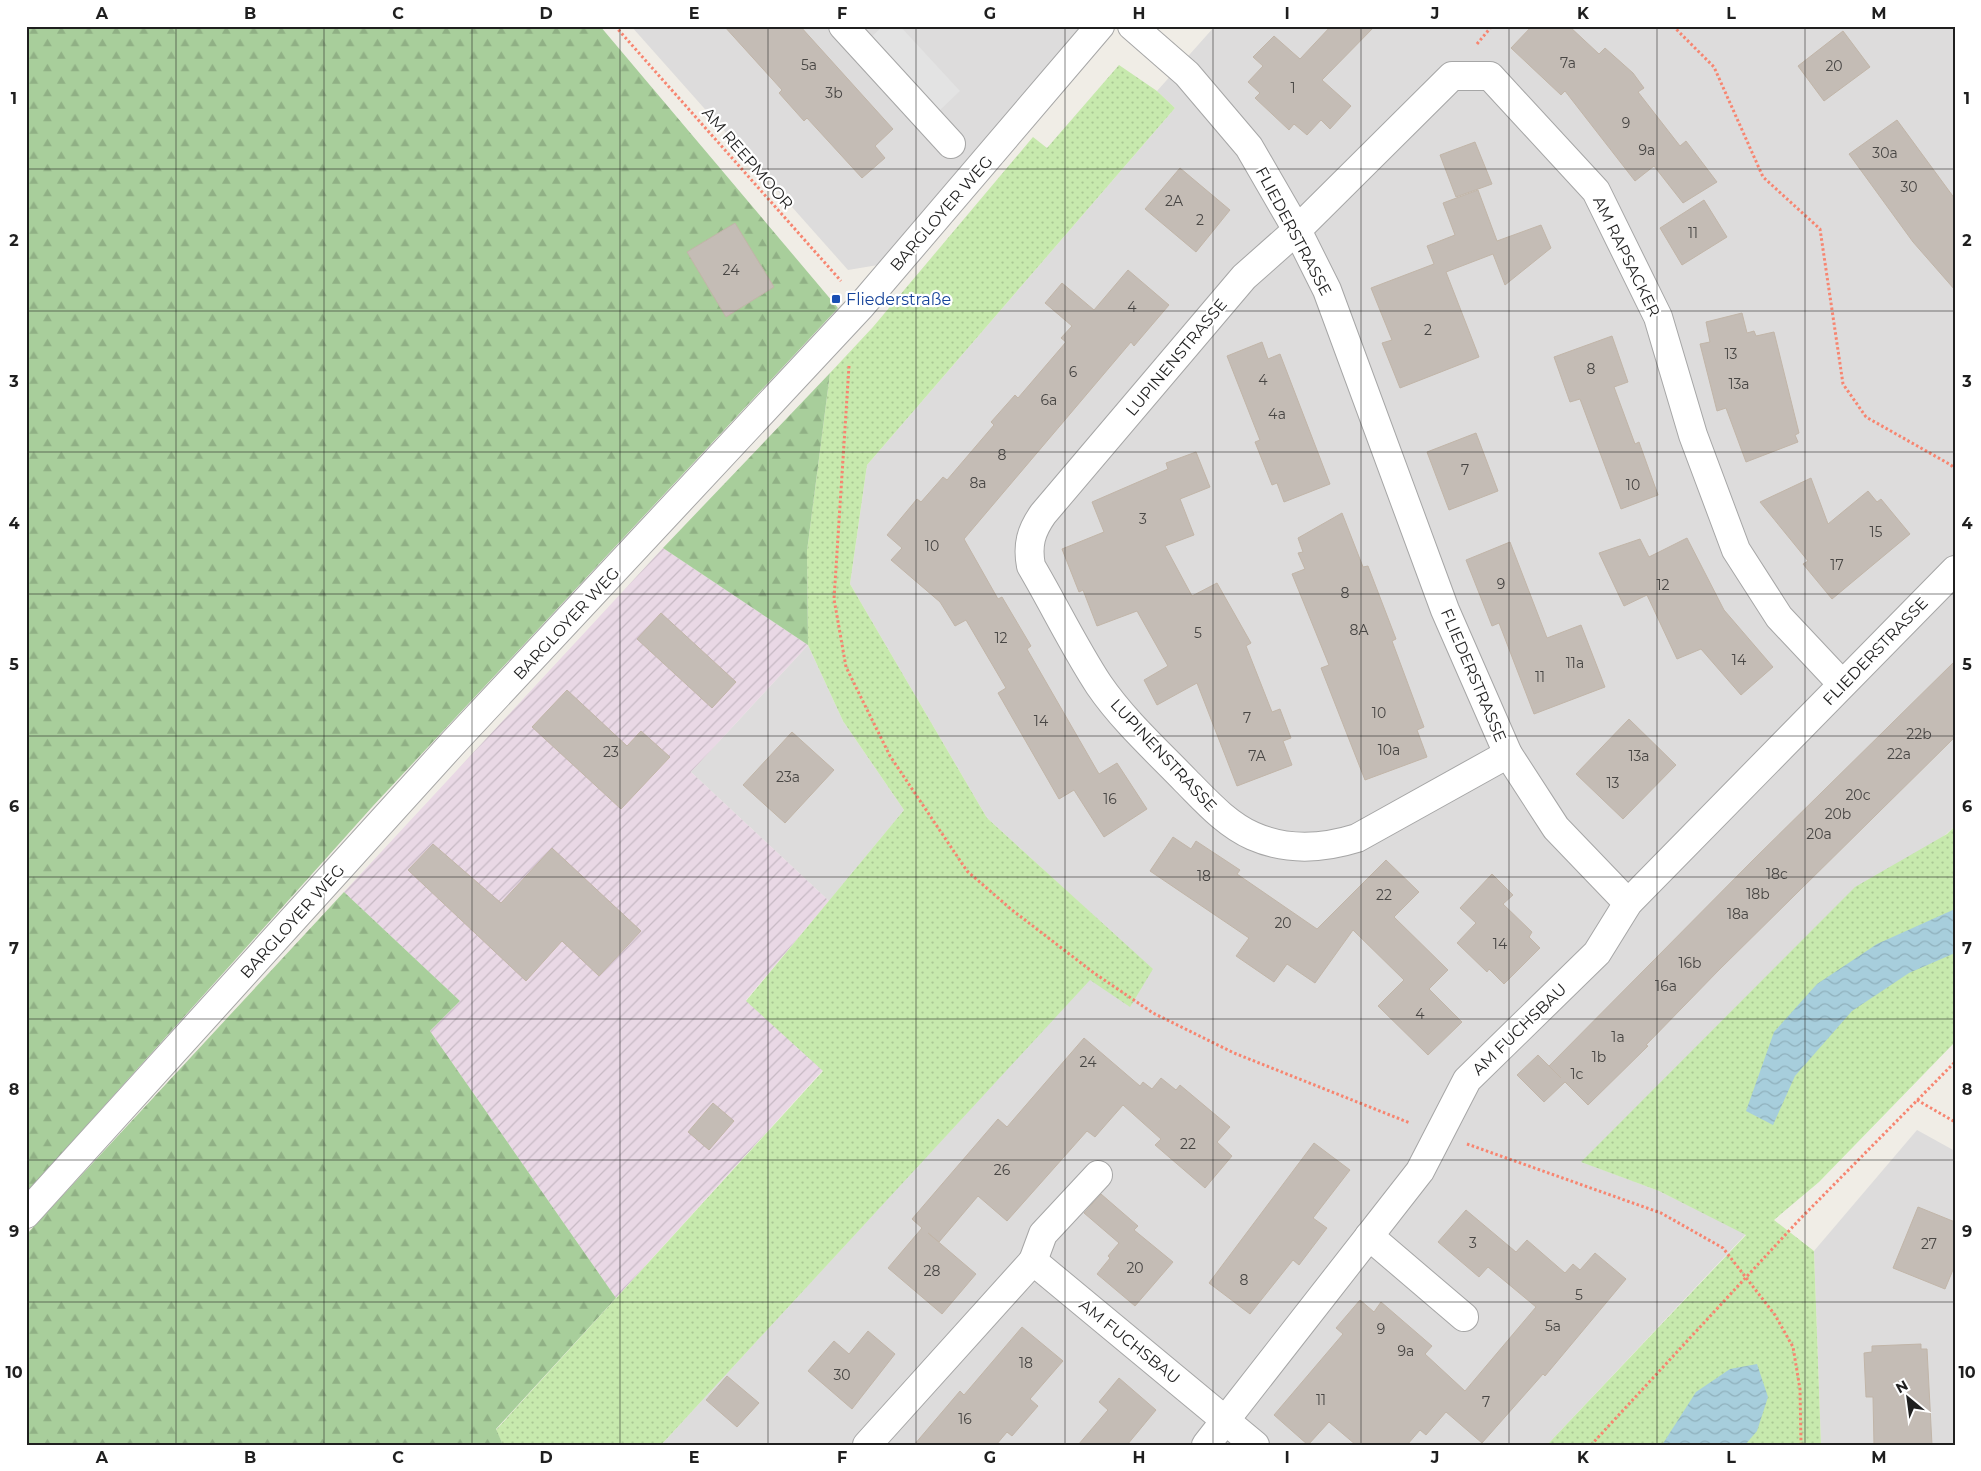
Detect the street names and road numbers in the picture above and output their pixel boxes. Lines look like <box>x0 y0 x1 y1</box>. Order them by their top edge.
street label: AM REEPMOOR <box>698 103 797 213</box>
street label: BARGLOYER WEG <box>886 152 997 275</box>
street label: FLIEDERSTRASSE <box>1252 164 1335 299</box>
street label: AM RAPSACKER <box>1589 193 1664 320</box>
street label: LUPINENSTRASSE <box>1122 295 1231 420</box>
street label: BARGLOYER WEG <box>509 563 623 683</box>
street label: FLIEDERSTRASSE <box>1819 593 1932 709</box>
street label: FLIEDERSTRASSE <box>1437 606 1510 745</box>
street label: LUPINENSTRASSE <box>1107 695 1221 816</box>
street label: BARGLOYER WEG <box>236 861 348 982</box>
street label: AM FUCHSBAU <box>1468 980 1570 1079</box>
street label: AM FUCHSBAU <box>1076 1295 1184 1388</box>

